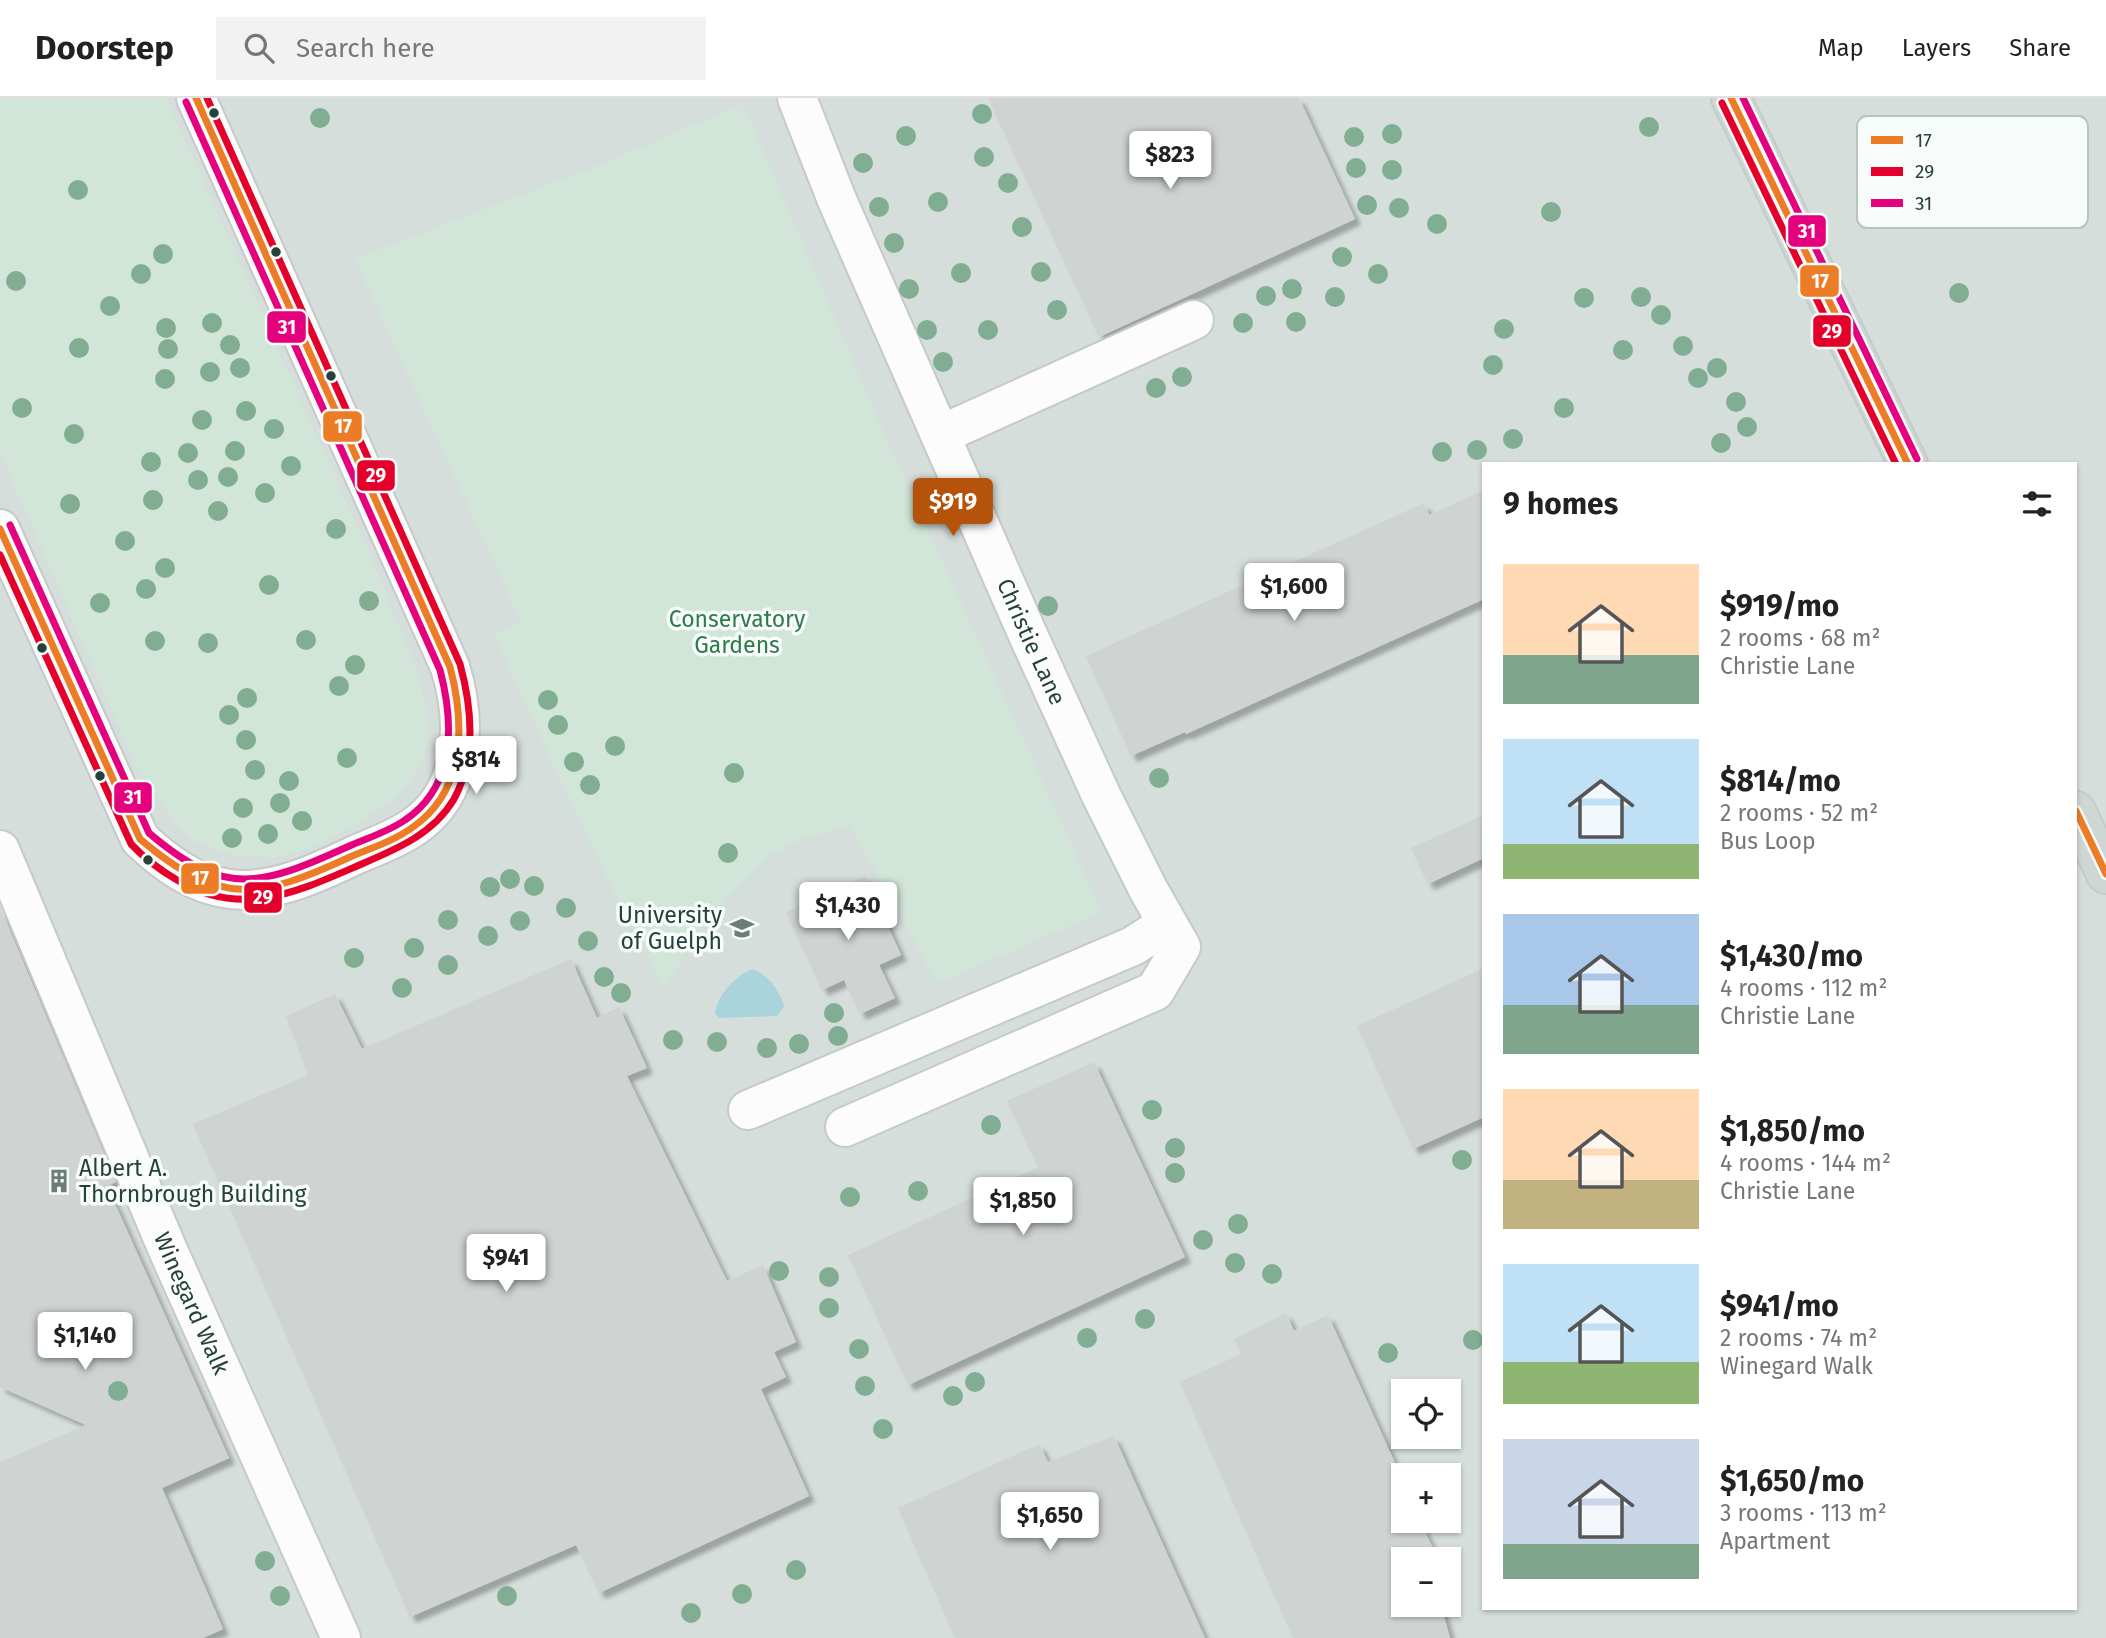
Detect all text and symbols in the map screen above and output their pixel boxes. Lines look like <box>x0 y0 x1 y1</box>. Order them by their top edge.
search box <box>216 17 706 80</box>
text: Doorstep <box>35 28 174 68</box>
icon: search <box>240 29 278 67</box>
text: Search here <box>296 33 435 64</box>
text: Map <box>1818 34 1864 62</box>
text: Layers <box>1902 34 1971 62</box>
text: Share <box>2009 34 2071 62</box>
unlabelled marker <box>207 106 221 120</box>
legend <box>1857 116 2088 228</box>
text: 17 <box>1915 129 1932 152</box>
pin: $823 <box>1129 132 1211 191</box>
text: $823 <box>1145 140 1195 168</box>
text: 29 <box>1915 160 1934 183</box>
text: 31 <box>1915 192 1932 215</box>
line badge: 31 <box>1787 214 1827 248</box>
text: 31 <box>1797 220 1816 243</box>
unlabelled marker <box>269 245 283 259</box>
line badge: 17 <box>1799 264 1840 298</box>
text: 17 <box>1811 270 1829 293</box>
line badge: 31 <box>266 310 307 344</box>
line badge: 29 <box>1812 314 1852 348</box>
text: 31 <box>277 316 296 339</box>
text: 29 <box>1822 320 1842 343</box>
unlabelled marker <box>324 369 338 383</box>
line badge: 17 <box>322 410 363 443</box>
text: 17 <box>334 415 352 438</box>
line badge: 29 <box>356 459 396 492</box>
text: 29 <box>366 464 386 487</box>
pin: $919 <box>912 478 994 538</box>
icon: filters <box>2018 485 2056 523</box>
text: 9 homes <box>1503 486 1618 522</box>
text: $919 <box>929 487 977 515</box>
pin: $1,600 <box>1237 564 1351 623</box>
text: $1,600 <box>1260 572 1328 600</box>
street label: Christie Lane <box>991 574 1072 709</box>
text: $919/mo <box>1720 588 1839 624</box>
icon: home <box>1559 592 1643 676</box>
park label: Conservatory Gardens <box>669 605 806 659</box>
text: 2 rooms · 68 m² <box>1720 624 1881 652</box>
unlabelled marker <box>35 641 49 655</box>
text: Christie Lane <box>1720 652 1855 680</box>
pin: $814 <box>435 736 517 796</box>
text: $814 <box>452 745 500 773</box>
text: $814/mo <box>1720 763 1841 799</box>
icon: home <box>1559 767 1643 851</box>
unlabelled marker <box>93 769 107 783</box>
line badge: 31 <box>113 781 153 814</box>
text: 31 <box>123 786 142 809</box>
text: 2 rooms · 52 m² <box>1720 799 1878 827</box>
text: Bus Loop <box>1720 827 1816 855</box>
unlabelled marker <box>141 853 155 867</box>
line badge: 17 <box>180 862 220 895</box>
text: 17 <box>191 867 209 890</box>
line badge: 29 <box>243 881 283 914</box>
pin: $1,430 <box>791 882 905 942</box>
text: 29 <box>253 886 273 909</box>
text: $1,430 <box>815 891 881 919</box>
place label: University of Guelph <box>618 901 723 955</box>
school or university icon: University of Guelph <box>728 914 756 942</box>
text: $1,430/mo <box>1720 938 1863 974</box>
icon: home <box>1559 942 1643 1026</box>
text: 4 rooms · 112 m² <box>1720 974 1887 1002</box>
text: Christie Lane <box>1720 1002 1855 1030</box>
text: $1,850/mo <box>1720 1113 1865 1149</box>
icon: home <box>1559 1117 1643 1201</box>
text: 4 rooms · 144 m² <box>1720 1149 1891 1177</box>
place label: Albert A. Thornbrough Building <box>79 1154 307 1208</box>
building icon: Albert A. Thornbrough Building <box>45 1167 73 1195</box>
text: Christie Lane <box>1720 1177 1855 1205</box>
pin: $1,850 <box>966 1178 1080 1237</box>
text: $1,850 <box>989 1186 1057 1214</box>
street label: Winegard Walk <box>148 1228 236 1379</box>
pin: $941 <box>465 1234 547 1294</box>
text: $941 <box>483 1243 529 1271</box>
text: $941/mo <box>1720 1288 1839 1324</box>
icon: home <box>1559 1292 1643 1376</box>
pin: $1,140 <box>28 1312 142 1372</box>
text: $1,140 <box>54 1321 116 1349</box>
text: 2 rooms · 74 m² <box>1720 1324 1877 1352</box>
text: Winegard Walk <box>1720 1352 1873 1380</box>
map controls <box>1391 1379 1461 1617</box>
button: locate <box>1391 1379 1461 1449</box>
button: + <box>1391 1463 1461 1533</box>
text: $1,650/mo <box>1720 1463 1864 1499</box>
icon: home <box>1559 1467 1643 1551</box>
pin: $1,650 <box>993 1492 1107 1552</box>
text: 3 rooms · 113 m² <box>1720 1499 1887 1527</box>
text: $1,650 <box>1017 1501 1083 1529</box>
text: Apartment <box>1720 1527 1830 1555</box>
button: − <box>1391 1547 1461 1617</box>

